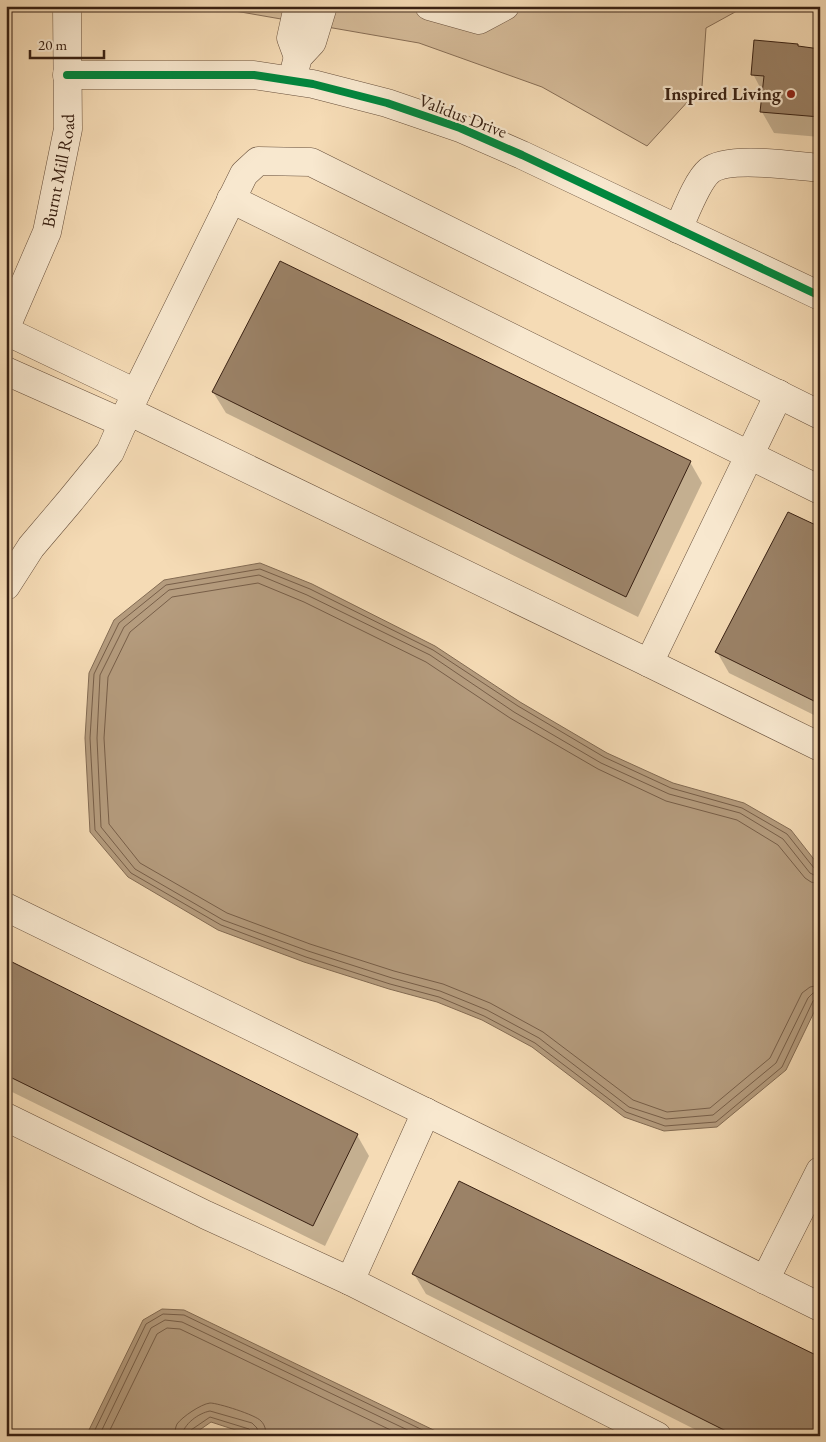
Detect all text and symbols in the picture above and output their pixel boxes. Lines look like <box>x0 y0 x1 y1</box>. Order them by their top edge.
scale bar <box>30 28 104 60</box>
text: 20 m <box>38 35 67 54</box>
place label: Inspired Living <box>665 82 782 105</box>
street label: Validus Drive <box>416 88 511 143</box>
marker: Inspired Living <box>785 88 797 100</box>
street label: Burnt Mill Road <box>36 113 79 230</box>

